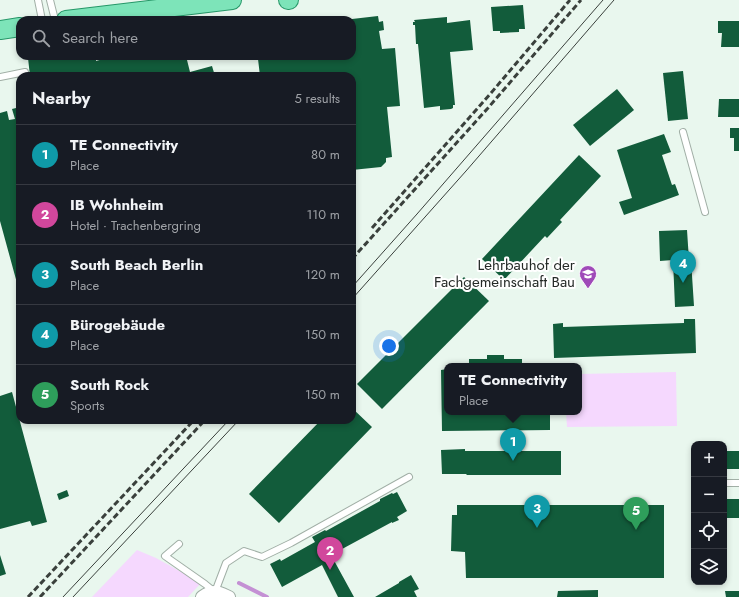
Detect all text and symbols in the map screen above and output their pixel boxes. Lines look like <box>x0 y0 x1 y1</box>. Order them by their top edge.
search box <box>16 16 356 60</box>
icon: search <box>30 27 52 49</box>
text: Search here <box>62 27 138 49</box>
text: Nearby <box>32 86 90 110</box>
text: 5 results <box>294 89 340 108</box>
text: TE Connectivity <box>70 134 178 156</box>
text: 1 <box>42 145 48 164</box>
text: 80 m <box>311 145 340 164</box>
text: Place <box>70 156 99 175</box>
text: IB Wohnheim <box>70 194 164 216</box>
text: 2 <box>41 205 49 224</box>
text: 110 m <box>306 205 340 224</box>
text: Hotel · Trachenbergring <box>70 216 201 235</box>
pin: 4 <box>670 250 696 283</box>
text: South Beach Berlin <box>70 254 203 276</box>
place label: Lehrbauhof der Fachgemeinschaft Bau <box>434 254 576 293</box>
school or university icon: Lehrbauhof der Fachgemeinschaft Bau <box>578 264 598 289</box>
text: 3 <box>41 265 49 284</box>
text: 120 m <box>305 265 340 284</box>
text: Place <box>70 276 99 295</box>
text: Bürogebäude <box>70 314 165 336</box>
text: 4 <box>40 325 50 344</box>
text: 150 m <box>305 325 340 344</box>
text: Place <box>70 336 99 355</box>
your location <box>379 336 399 356</box>
popup <box>444 363 582 415</box>
text: TE Connectivity <box>459 369 567 391</box>
text: South Rock <box>70 374 149 396</box>
text: 5 <box>41 385 49 404</box>
text: 150 m <box>305 385 340 404</box>
text: Place <box>459 391 488 410</box>
text: Sports <box>70 396 104 415</box>
pin: 1 <box>500 428 526 461</box>
map controls <box>691 441 727 585</box>
button: + <box>691 441 727 477</box>
button: − <box>691 477 727 513</box>
pin: 3 <box>524 495 550 528</box>
pin: 5 <box>623 497 649 530</box>
button: locate <box>691 513 727 549</box>
pin: 2 <box>317 537 343 570</box>
button: layers <box>691 549 727 585</box>

